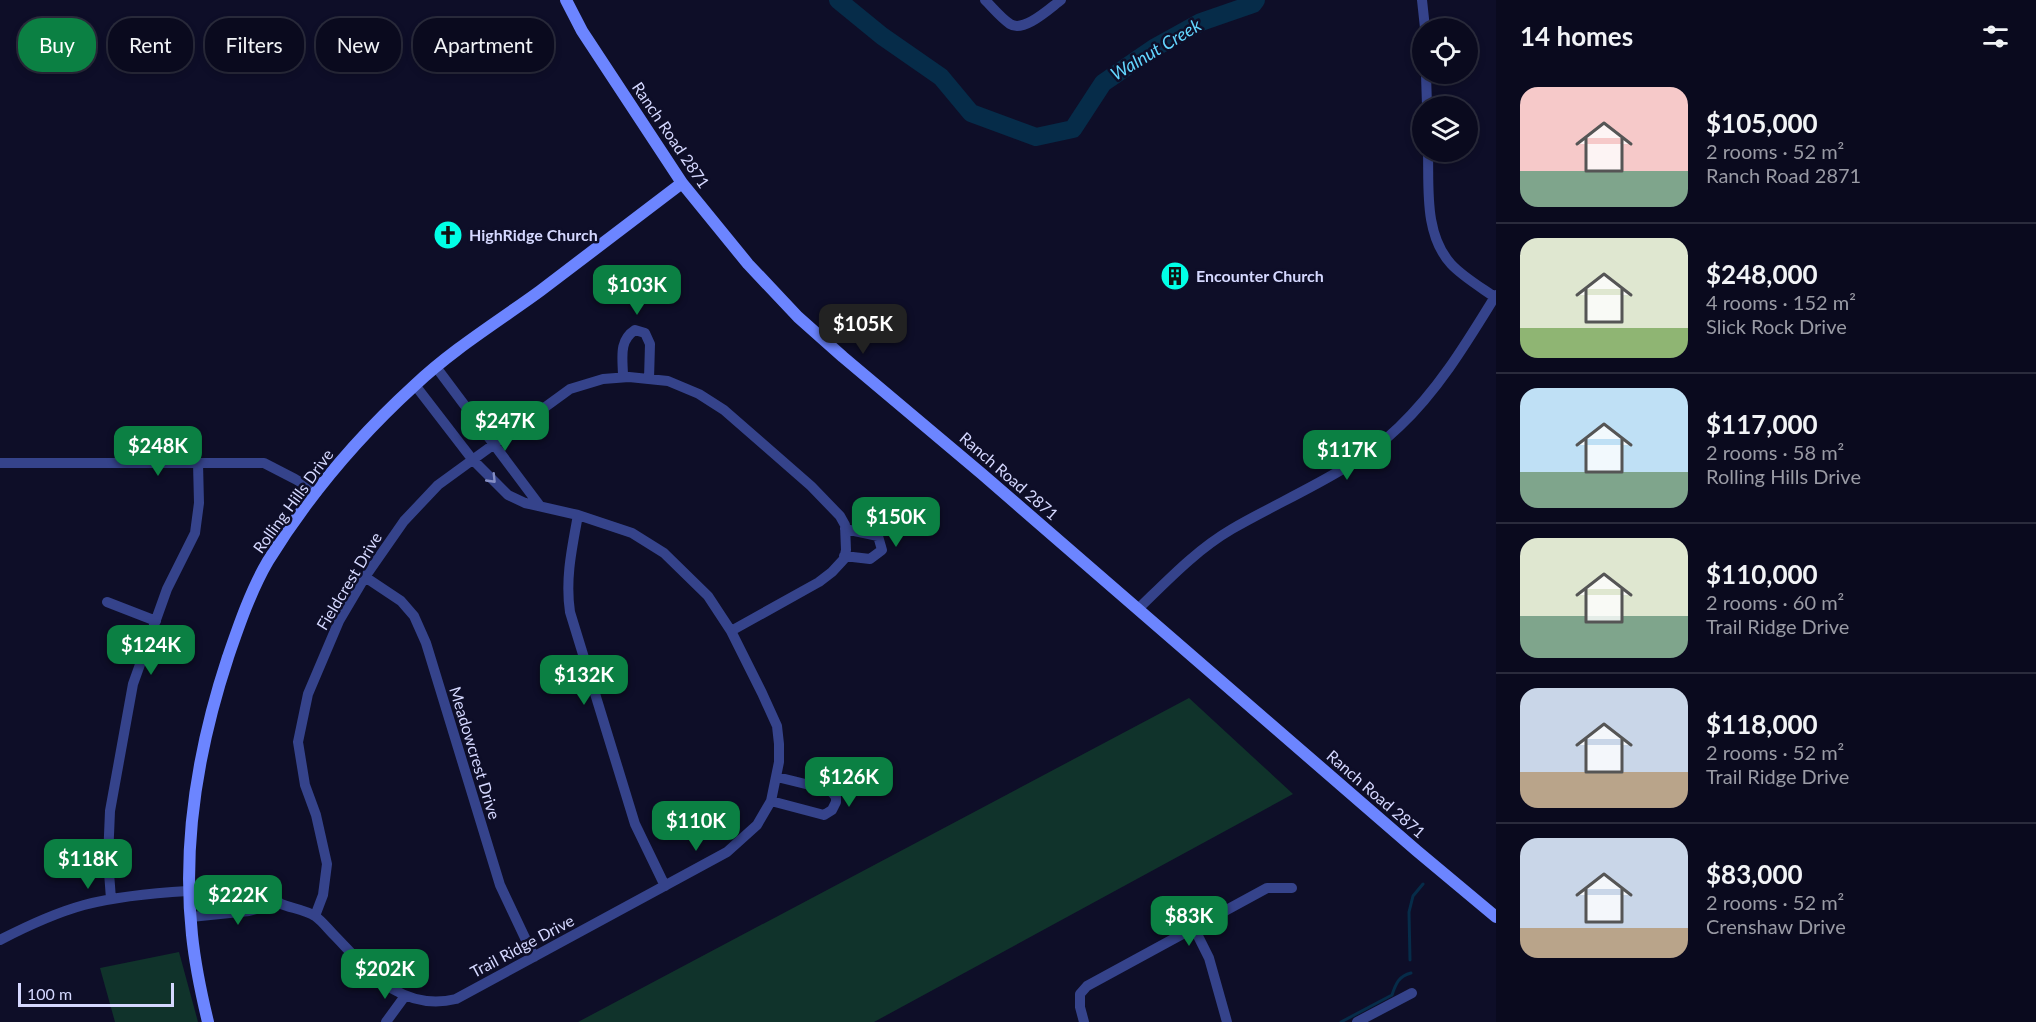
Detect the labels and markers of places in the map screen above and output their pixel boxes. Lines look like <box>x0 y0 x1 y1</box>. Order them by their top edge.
church icon: HighRidge Church <box>432 219 464 251</box>
place label: HighRidge Church <box>469 225 598 244</box>
building icon: Encounter Church <box>1159 260 1191 292</box>
pin: $103K <box>595 265 679 316</box>
place label: Encounter Church <box>1196 266 1324 285</box>
pin: $105K <box>821 304 905 355</box>
pin: $247K <box>463 401 547 452</box>
pin: $248K <box>116 426 200 477</box>
pin: $117K <box>1305 430 1389 481</box>
pin: $150K <box>854 497 938 548</box>
pin: $124K <box>109 625 193 676</box>
pin: $132K <box>542 655 626 706</box>
pin: $126K <box>807 757 891 808</box>
pin: $110K <box>654 801 738 852</box>
pin: $118K <box>46 839 130 890</box>
pin: $222K <box>196 875 280 926</box>
pin: $83K <box>1153 896 1225 947</box>
pin: $202K <box>343 949 427 1000</box>

